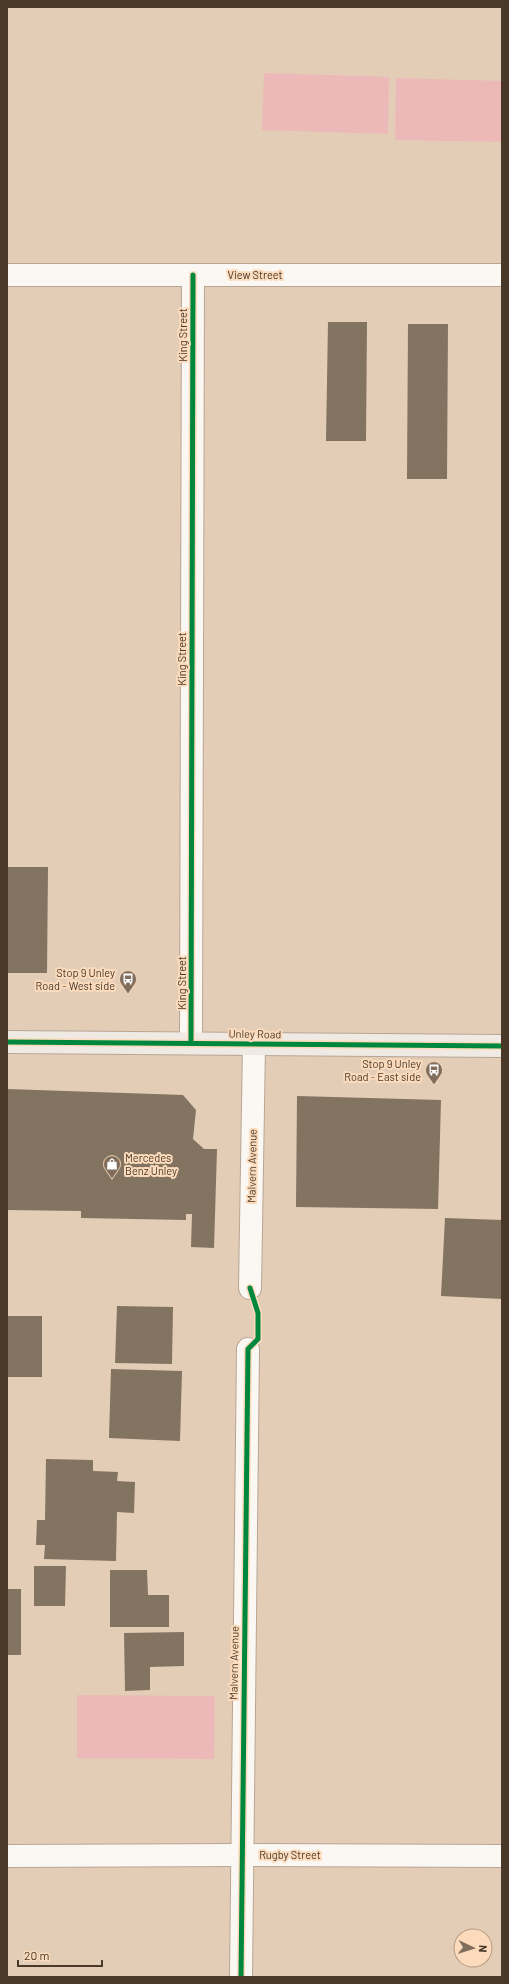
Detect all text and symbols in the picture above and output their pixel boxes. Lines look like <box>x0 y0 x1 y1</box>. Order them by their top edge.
street label: View Street <box>227 268 283 281</box>
street label: King Street <box>176 308 189 362</box>
street label: King Street <box>175 632 188 686</box>
street label: King Street <box>175 956 188 1010</box>
place label: Stop 9 Unley Road - West side <box>36 966 115 992</box>
bus stop icon: Stop 9 Unley Road - West side <box>118 969 138 994</box>
street label: Unley Road <box>228 1027 282 1040</box>
place label: Stop 9 Unley Road - East side <box>344 1057 421 1083</box>
bus stop icon: Stop 9 Unley Road - East side <box>424 1060 444 1085</box>
street label: Malvern Avenue <box>244 1129 259 1203</box>
place label: Mercedes Benz Unley <box>125 1151 177 1177</box>
shop icon: Mercedes Benz Unley <box>102 1154 122 1179</box>
street label: Malvern Avenue <box>226 1626 241 1700</box>
street label: Rugby Street <box>259 1848 321 1861</box>
north arrow <box>453 1928 493 1968</box>
scale bar <box>18 1942 102 1968</box>
text: N <box>477 1945 490 1953</box>
text: 20 m <box>24 1948 50 1962</box>

